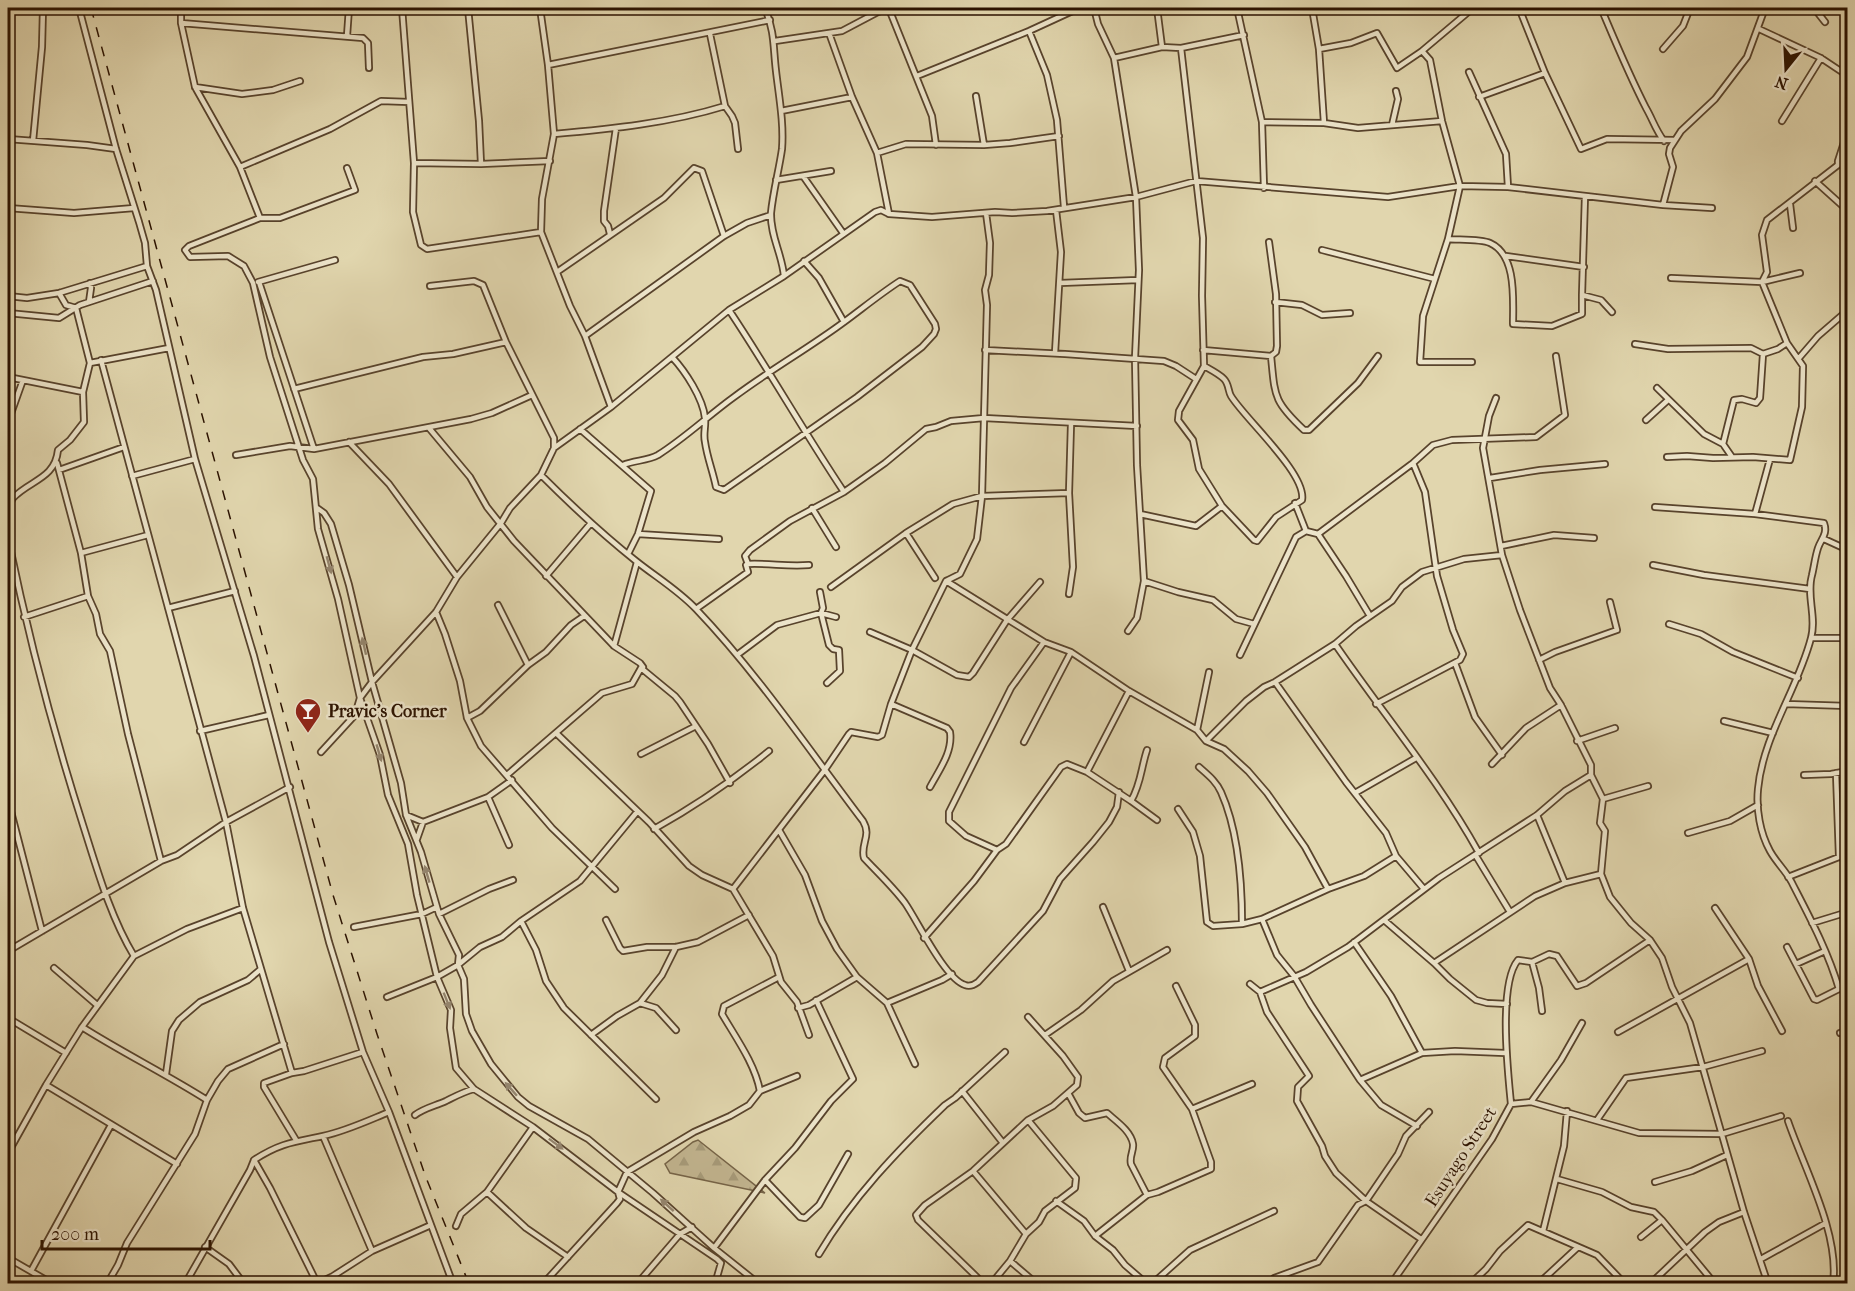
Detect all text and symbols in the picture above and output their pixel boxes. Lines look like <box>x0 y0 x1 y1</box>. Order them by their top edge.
north arrow <box>1756 39 1816 99</box>
text: N <box>1772 72 1790 94</box>
one-way arrow <box>324 556 334 574</box>
one-way arrow <box>358 637 368 655</box>
bar icon: Pravic's Corner <box>293 696 323 734</box>
place label: Pravic's Corner <box>328 701 447 722</box>
one-way arrow <box>375 744 384 762</box>
one-way arrow <box>422 865 432 883</box>
one-way arrow <box>442 992 452 1010</box>
one-way arrow <box>505 1081 518 1097</box>
street label: Esuyago Street <box>1421 1102 1502 1211</box>
one-way arrow <box>547 1138 563 1150</box>
one-way arrow <box>660 1199 675 1212</box>
scale bar <box>42 1213 210 1251</box>
text: 200 m <box>51 1224 99 1245</box>

